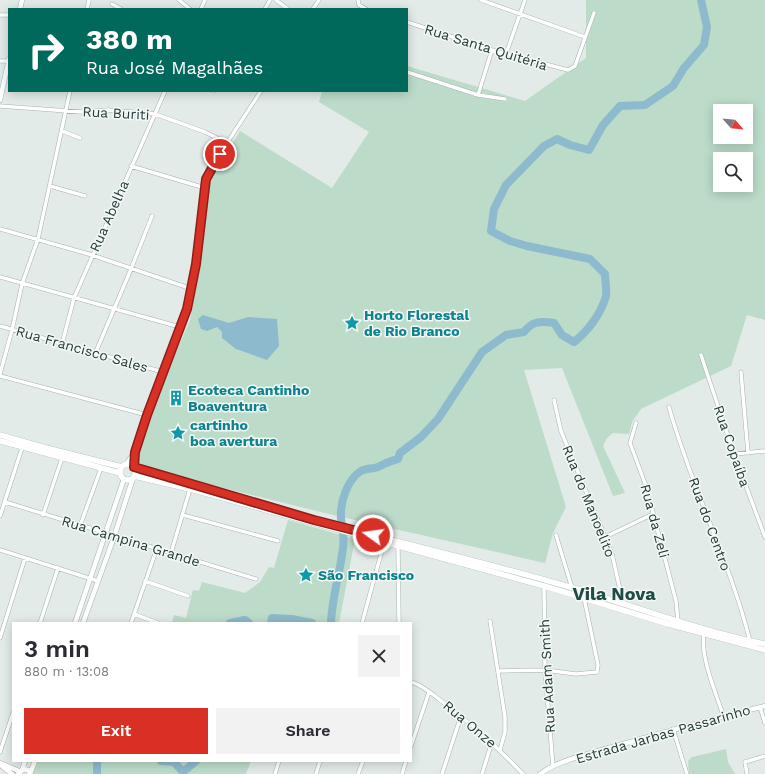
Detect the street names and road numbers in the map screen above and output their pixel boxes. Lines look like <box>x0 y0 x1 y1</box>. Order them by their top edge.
street label: Rua Santa Quitéria <box>423 21 550 73</box>
street label: Rua Buriti <box>82 103 150 123</box>
street label: Rua Abelha <box>86 178 132 254</box>
street label: Rua Francisco Sales <box>14 322 150 376</box>
street label: Rua Copaíba <box>711 403 753 489</box>
street label: Rua do Manoelito <box>559 443 619 559</box>
street label: Rua do Centro <box>686 475 734 573</box>
street label: Rua da Zeli <box>637 482 673 560</box>
street label: Rua Campina Grande <box>60 512 202 570</box>
street label: Rua Adam Smith <box>536 619 558 733</box>
street label: Rua Onze <box>440 697 500 751</box>
street label: Estrada Jarbas Passarinho <box>574 701 752 767</box>

